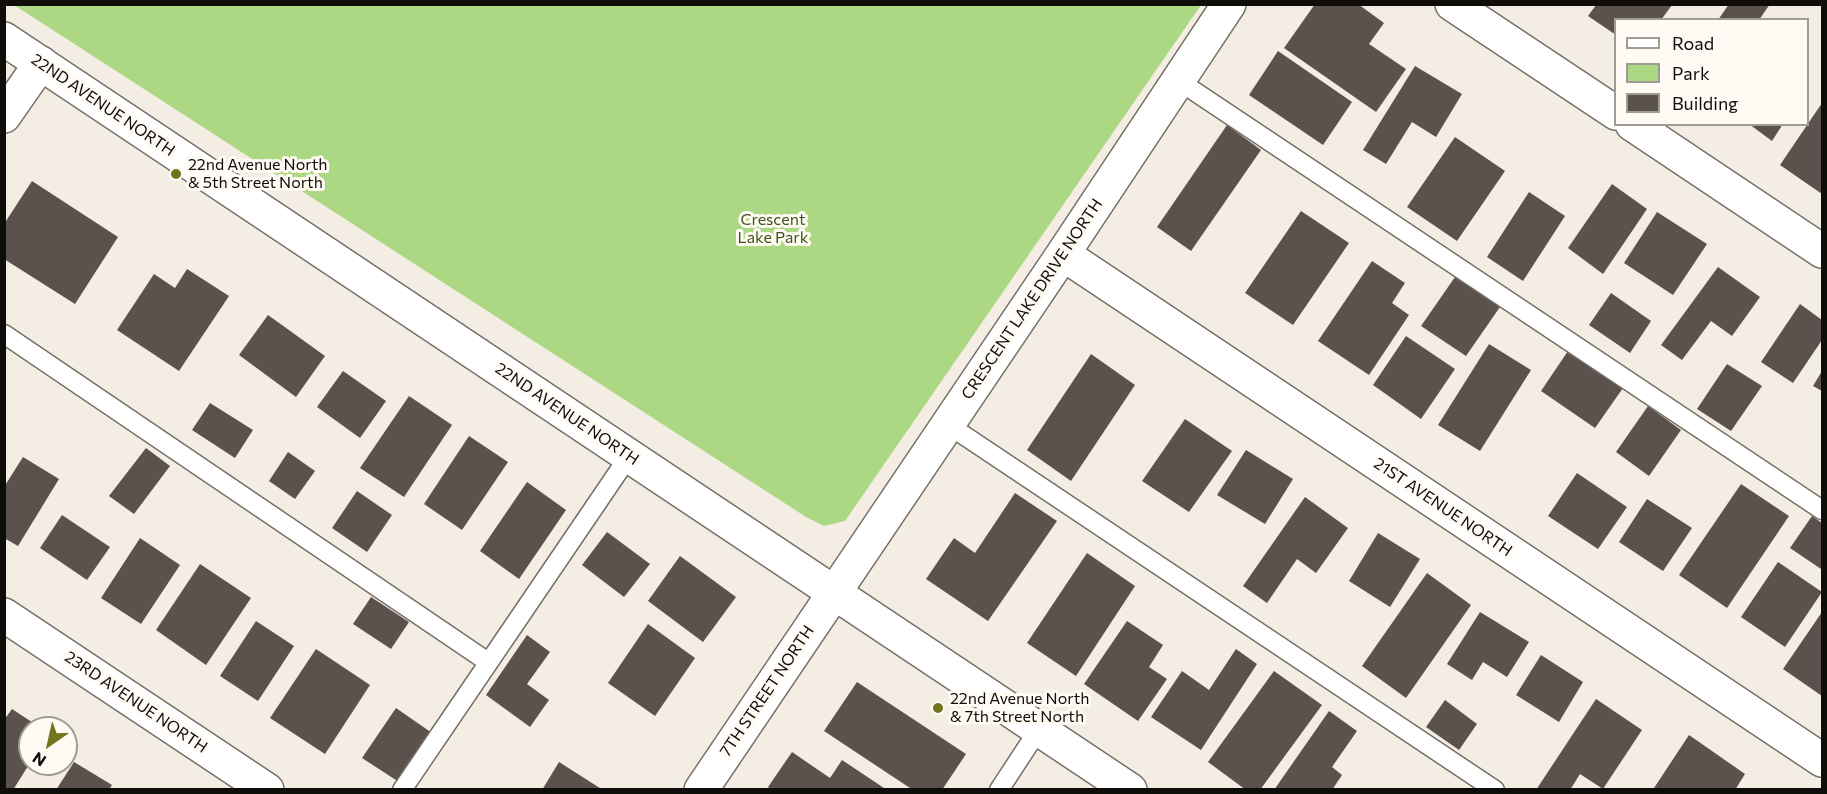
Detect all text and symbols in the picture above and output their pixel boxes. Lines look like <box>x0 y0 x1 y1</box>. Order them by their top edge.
legend <box>1614 18 1809 126</box>
text: Road <box>1672 32 1714 54</box>
street label: 22ND AVENUE NORTH <box>28 50 178 160</box>
text: Park <box>1672 62 1710 84</box>
text: Building <box>1672 92 1738 114</box>
place label: 22nd Avenue North & 5th Street North <box>188 155 327 193</box>
marker: 22nd Avenue North & 5th Street North <box>169 167 183 181</box>
street label: CRESCENT LAKE DRIVE NORTH <box>957 195 1107 403</box>
park label: Crescent Lake Park <box>738 210 808 248</box>
street label: 22ND AVENUE NORTH <box>492 359 642 469</box>
street label: 21ST AVENUE NORTH <box>1370 454 1516 560</box>
street label: 7TH STREET NORTH <box>716 622 818 760</box>
street label: 23RD AVENUE NORTH <box>61 647 211 757</box>
place label: 22nd Avenue North & 7th Street North <box>950 689 1089 727</box>
marker: 22nd Avenue North & 7th Street North <box>931 701 945 715</box>
north arrow <box>18 716 78 776</box>
text: N <box>28 748 49 771</box>

